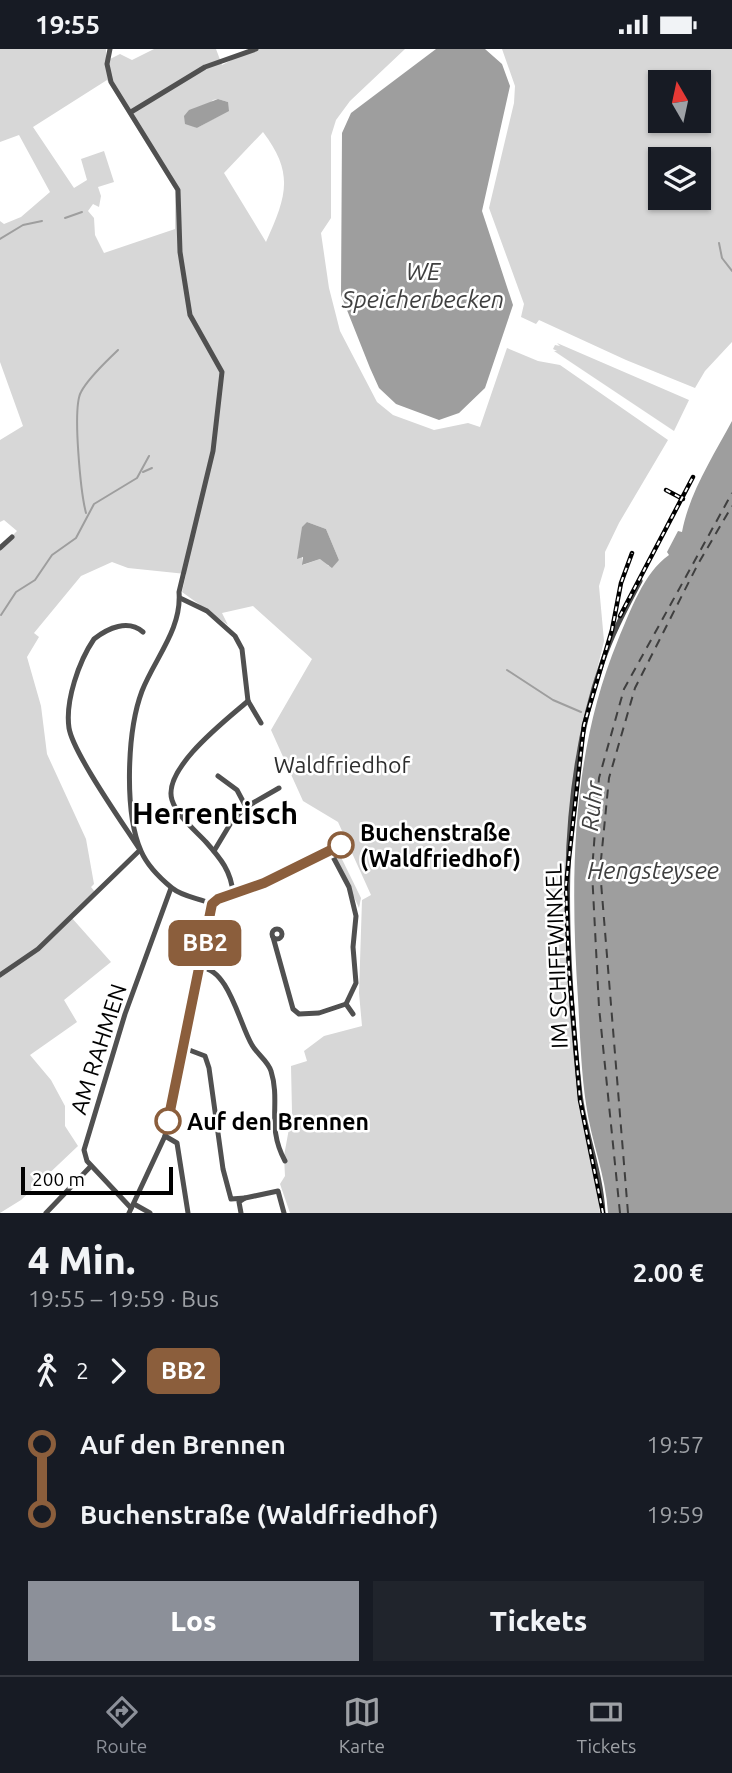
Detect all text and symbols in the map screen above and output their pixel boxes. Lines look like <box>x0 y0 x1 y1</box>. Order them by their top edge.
text: 19:55 <box>35 10 100 39</box>
north arrow <box>648 70 710 133</box>
map controls <box>648 70 711 210</box>
button: layers <box>648 147 711 210</box>
water label: WE Speicherbecken <box>341 258 504 313</box>
park label: Waldfriedhof <box>274 752 411 777</box>
water label: Ruhr <box>576 779 608 832</box>
district label: Herrentisch <box>132 796 298 830</box>
place label: Buchenstraße (Waldfriedhof) <box>360 820 521 872</box>
marker: Buchenstraße (Waldfriedhof) <box>328 832 354 858</box>
water label: Hengsteysee <box>587 857 719 884</box>
street label: IM SCHIFFWINKEL <box>540 863 572 1049</box>
line badge: BB2 <box>165 920 245 966</box>
text: BB2 <box>182 929 228 956</box>
street label: AM RAHMEN <box>65 981 131 1117</box>
marker: Auf den Brennen <box>155 1108 181 1134</box>
place label: Auf den Brennen <box>187 1109 369 1134</box>
scale bar <box>21 1164 173 1196</box>
text: 200 m <box>32 1168 85 1190</box>
text: 4 Min. <box>28 1239 135 1281</box>
text: 2.00 € <box>633 1258 704 1287</box>
text: 19:55 – 19:59 · Bus <box>28 1286 219 1311</box>
icon: walk <box>28 1352 66 1390</box>
icon: forward <box>99 1352 137 1390</box>
text: BB2 <box>161 1357 206 1384</box>
text: 2 <box>76 1358 89 1383</box>
text: Auf den Brennen <box>80 1430 286 1459</box>
text: 19:57 <box>646 1432 704 1457</box>
text: Buchenstraße (Waldfriedhof) <box>80 1500 439 1529</box>
text: 19:59 <box>646 1502 704 1527</box>
button: Los <box>28 1581 359 1661</box>
button: Tickets <box>373 1581 704 1661</box>
tab: Route <box>96 1693 147 1757</box>
tab: Karte <box>339 1693 385 1757</box>
tab: Tickets <box>576 1693 636 1757</box>

